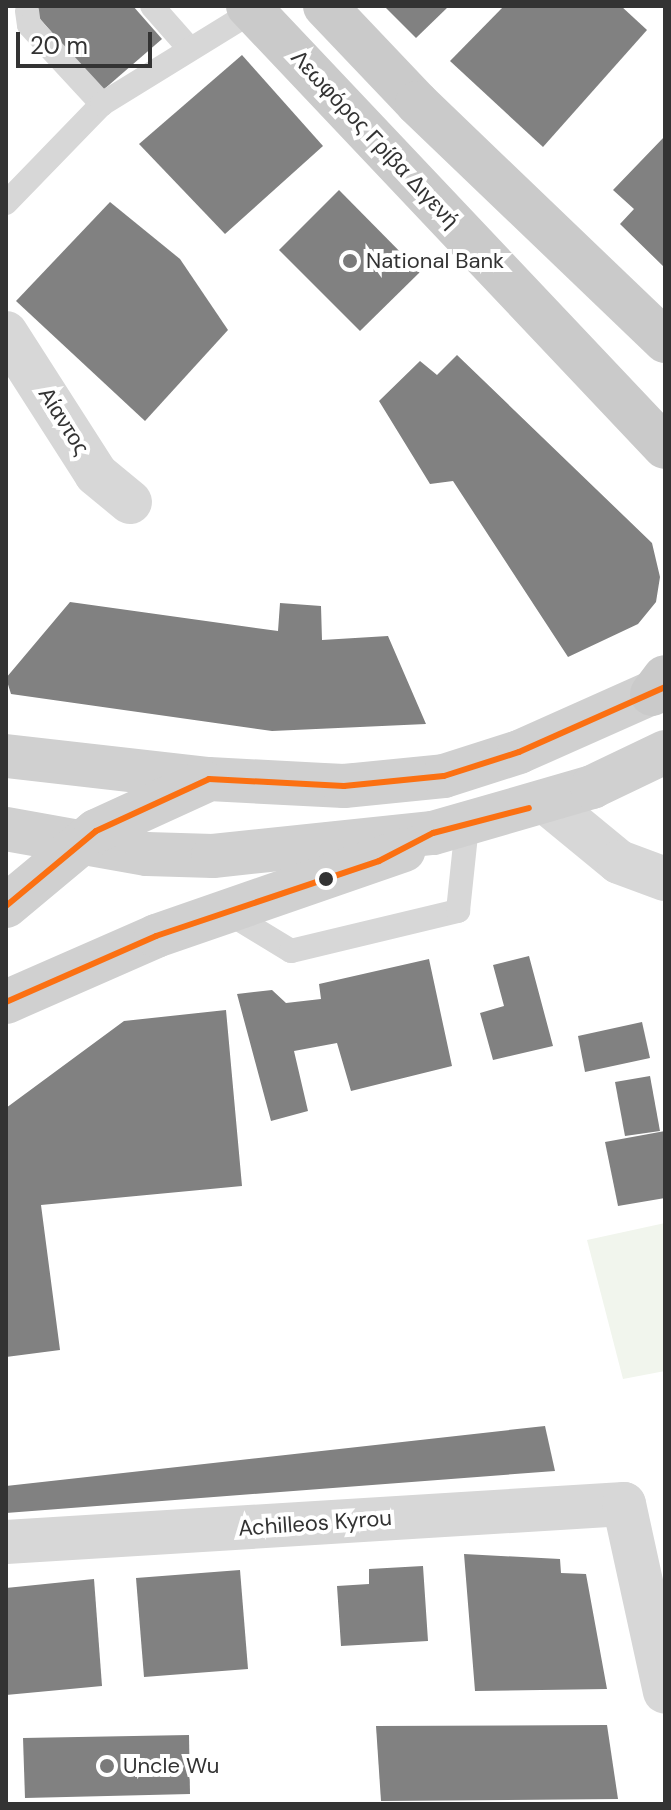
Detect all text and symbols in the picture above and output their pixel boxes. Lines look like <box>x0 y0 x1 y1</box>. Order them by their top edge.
scale bar <box>20 16 156 66</box>
text: 20 m <box>30 30 88 61</box>
street label: Λεωφόρος Γρίβα Διγενή <box>286 45 464 233</box>
place label: National Bank <box>366 248 504 274</box>
marker: National Bank <box>341 252 359 270</box>
street label: Αίαντος <box>33 382 95 460</box>
unlabelled marker <box>318 871 334 887</box>
street label: Achilleos Kyrou <box>237 1504 393 1542</box>
place label: Uncle Wu <box>123 1753 219 1779</box>
marker: Uncle Wu <box>98 1757 116 1775</box>

